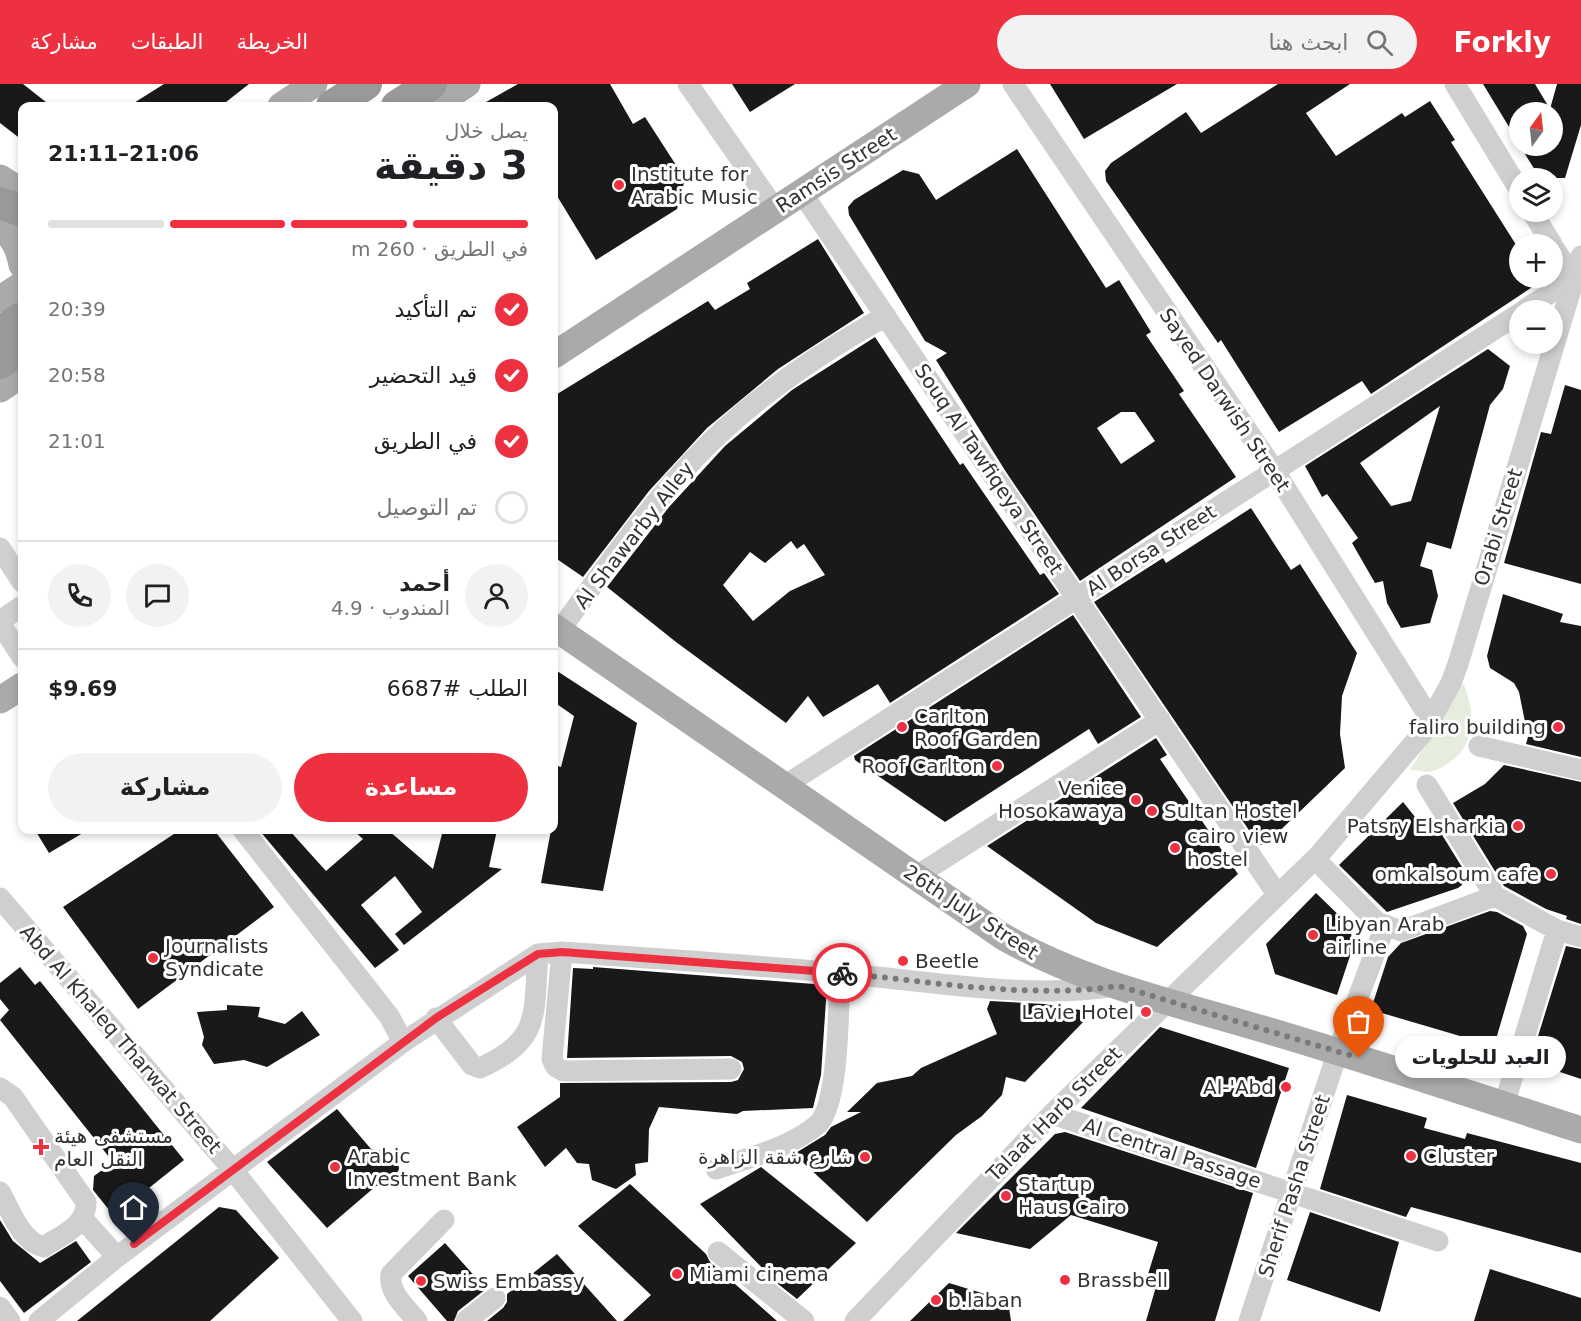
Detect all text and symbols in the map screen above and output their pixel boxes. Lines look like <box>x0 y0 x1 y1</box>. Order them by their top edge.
search box <box>997 15 1417 69</box>
icon: search <box>1363 26 1396 59</box>
text: Forkly <box>1453 26 1551 59</box>
text: مشاركة <box>30 30 98 54</box>
text: الطبقات <box>131 30 203 54</box>
text: الخريطة <box>236 30 308 54</box>
text: ابحث هنا <box>1269 30 1348 55</box>
north arrow <box>1509 102 1563 156</box>
map controls <box>1509 102 1563 354</box>
text: يصل خلال <box>445 119 528 143</box>
street label: Ramsis Street <box>771 122 901 218</box>
text: 21:06–21:11 <box>48 141 199 166</box>
text: 3 دقيقة <box>374 143 528 188</box>
place label: Institute for Arabic Music <box>631 162 758 209</box>
button: layers <box>1509 168 1563 222</box>
marker: Institute for Arabic Music <box>612 178 626 192</box>
button: + <box>1509 234 1563 288</box>
text: في الطريق · 260 m <box>351 237 528 261</box>
icon: check <box>495 293 528 326</box>
text: 20:39 <box>48 297 106 321</box>
text: تم التأكيد <box>394 297 477 322</box>
button: − <box>1509 300 1563 354</box>
street label: Sayed Darwish Street <box>1155 304 1295 496</box>
icon: check <box>495 359 528 392</box>
street label: Souq Al Tawfiqeya Street <box>910 359 1069 579</box>
text: 20:58 <box>48 363 106 387</box>
text: قيد التحضير <box>370 363 477 388</box>
icon: check <box>495 425 528 458</box>
text: 21:01 <box>48 429 106 453</box>
text: في الطريق <box>374 429 477 454</box>
street label: Al Shawarby Alley <box>569 457 699 613</box>
street label: Orabi Street <box>1469 465 1527 589</box>
text: تم التوصيل <box>376 495 477 520</box>
street label: Al Borsa Street <box>1082 499 1220 601</box>
button: phone <box>48 564 111 627</box>
button: chat <box>126 564 189 627</box>
button: person <box>465 564 528 627</box>
text: أحمد <box>399 571 450 596</box>
text: المندوب · 4.9 <box>331 596 450 620</box>
text: $9.69 <box>48 676 118 701</box>
text: الطلب #6687 <box>387 676 528 701</box>
place label: Carlton Roof Garden <box>914 704 1038 751</box>
place label: faliro building <box>1409 715 1546 739</box>
marker: Carlton Roof Garden <box>895 720 909 734</box>
marker: faliro building <box>1551 720 1565 734</box>
button: مشاركة <box>48 753 282 822</box>
button: مساعدة <box>294 753 528 822</box>
place label: Roof Carlton <box>861 754 985 778</box>
marker: Roof Carlton <box>990 759 1004 773</box>
place label: Venice Hosokawaya <box>998 776 1124 823</box>
marker: Venice Hosokawaya <box>1129 793 1143 807</box>
place label: Sultan Hostel <box>1164 799 1297 823</box>
marker: Sultan Hostel <box>1145 804 1159 818</box>
place label: Patsry Elsharkia <box>1347 814 1506 838</box>
marker: Patsry Elsharkia <box>1511 819 1525 833</box>
place label: cairo view hostel <box>1187 824 1288 871</box>
marker: cairo view hostel <box>1168 841 1182 855</box>
street label: 26th July Street <box>899 860 1043 964</box>
place label: omkalsoum cafe <box>1374 862 1539 886</box>
marker: omkalsoum cafe <box>1544 867 1558 881</box>
place label: Libyan Arab airline <box>1325 912 1444 959</box>
street label: Abd Al Khaleq Tharwat Street <box>15 920 227 1158</box>
marker: Libyan Arab airline <box>1306 928 1320 942</box>
place label: Journalists Syndicate <box>163 934 268 981</box>
courier <box>812 943 872 1003</box>
place label: Beetle <box>915 949 979 973</box>
marker: Journalists Syndicate <box>146 951 160 965</box>
marker: Beetle <box>896 954 910 968</box>
icon: bike <box>826 957 859 990</box>
pin <box>1333 996 1384 1058</box>
place label: Lavie Hotel <box>1022 1000 1134 1024</box>
marker: Lavie Hotel <box>1139 1005 1153 1019</box>
icon: bag <box>1342 1005 1375 1038</box>
callout: العبد للحلويات <box>1395 1037 1566 1079</box>
street label: Talaat Harb Street <box>981 1041 1127 1187</box>
text: العبد للحلويات <box>1411 1045 1550 1069</box>
place label: Al-'Abd <box>1203 1075 1274 1099</box>
marker: Al-'Abd <box>1279 1080 1293 1094</box>
street label: Sherif Pasha Street <box>1253 1091 1335 1280</box>
street label: Al Central Passage <box>1080 1113 1264 1193</box>
place label: مستشفى هيئة النقل العام <box>54 1124 173 1171</box>
marker: مستشفى هيئة النقل العام <box>32 1138 50 1156</box>
place label: Arabic Investment Bank <box>347 1144 517 1191</box>
place label: Cluster <box>1423 1144 1495 1168</box>
place label: شارع شقة الزاهرة <box>698 1145 853 1169</box>
marker: Cluster <box>1404 1149 1418 1163</box>
marker: شارع شقة الزاهرة <box>858 1150 872 1164</box>
marker: Arabic Investment Bank <box>328 1160 342 1174</box>
place label: Startup Haus Cairo <box>1018 1172 1127 1219</box>
pin <box>108 1182 159 1244</box>
marker: Startup Haus Cairo <box>999 1189 1013 1203</box>
icon: home <box>117 1191 150 1224</box>
place label: Miami cinema <box>689 1262 829 1286</box>
marker: Miami cinema <box>670 1267 684 1281</box>
place label: Brassbell <box>1077 1268 1168 1292</box>
place label: Swiss Embassy <box>433 1269 585 1293</box>
marker: Brassbell <box>1058 1273 1072 1287</box>
marker: Swiss Embassy <box>414 1274 428 1288</box>
place label: b.laban <box>948 1288 1023 1312</box>
marker: b.laban <box>929 1293 943 1307</box>

